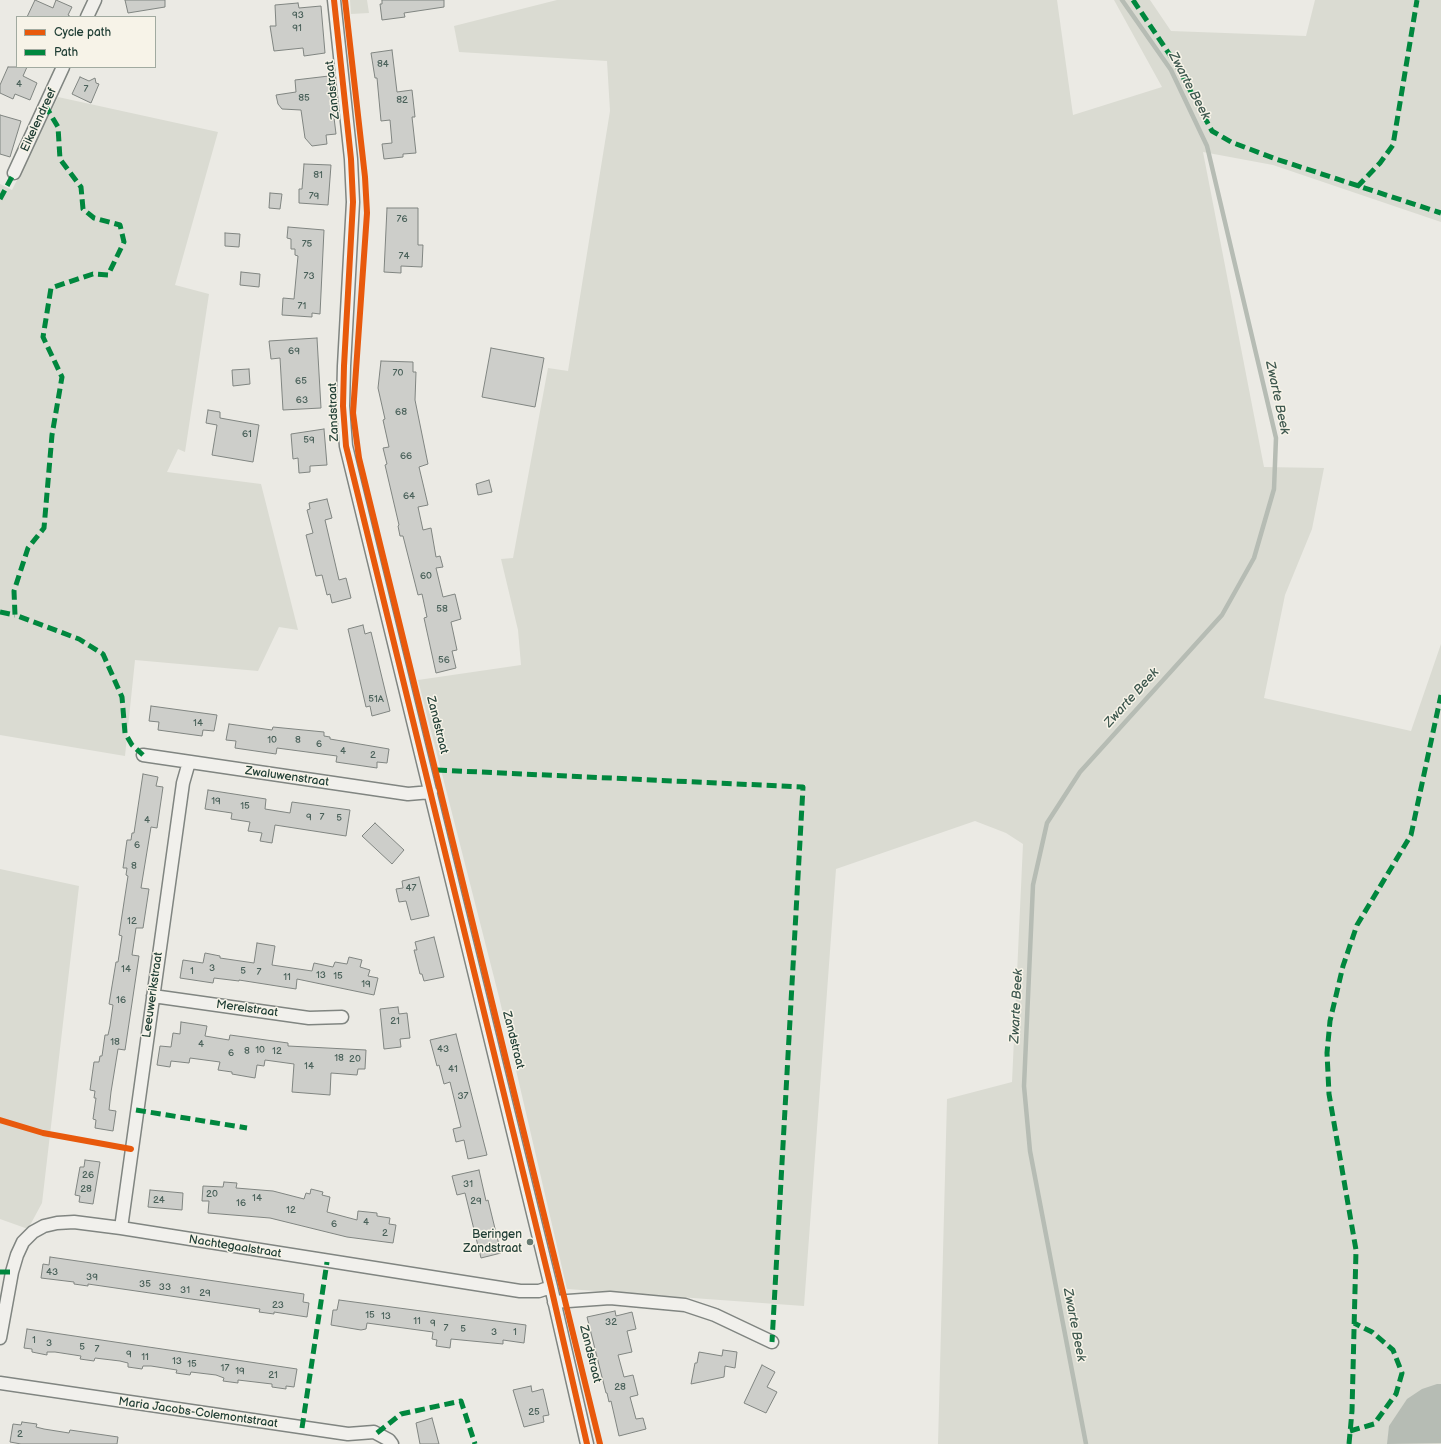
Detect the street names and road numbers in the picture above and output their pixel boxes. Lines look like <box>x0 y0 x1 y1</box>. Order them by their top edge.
street label: Zandstraat <box>323 60 343 120</box>
street label: Eikelendreef <box>18 86 60 154</box>
street label: Zandstraat <box>326 382 342 442</box>
street label: Zandstraat <box>423 695 451 755</box>
street label: Zwaluwenstraat <box>244 764 330 790</box>
street label: Leeuwerikstraat <box>140 951 166 1039</box>
street label: Merelstraat <box>215 998 279 1020</box>
street label: Zandstraat <box>499 1010 527 1070</box>
street label: Nachtegaalstraat <box>188 1233 282 1261</box>
street label: Zandstraat <box>576 1324 604 1384</box>
street label: Maria Jacobs-Colemontstraat <box>118 1395 278 1431</box>

